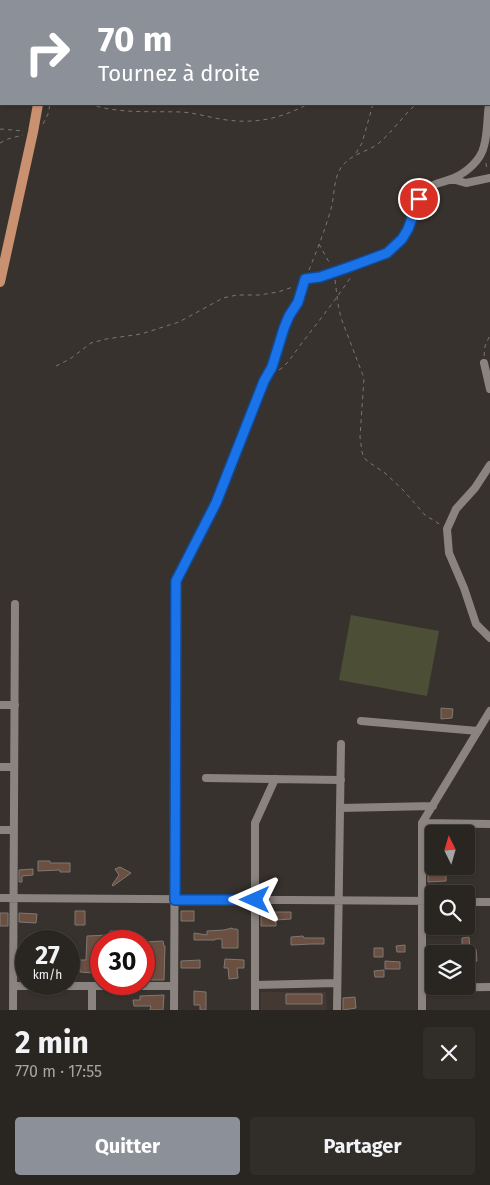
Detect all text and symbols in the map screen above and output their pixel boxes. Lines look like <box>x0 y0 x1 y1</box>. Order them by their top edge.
text: 70 m <box>98 18 172 60</box>
icon: right <box>15 20 80 85</box>
text: Tournez à droite <box>98 60 260 87</box>
pin <box>398 178 440 220</box>
icon: arrive <box>405 185 433 213</box>
north arrow <box>425 825 475 875</box>
map controls <box>425 825 475 995</box>
position arrow <box>228 873 280 925</box>
button: search <box>425 885 475 935</box>
speed limit sign: 30 <box>90 930 155 995</box>
text: 27 <box>35 941 60 971</box>
button: layers <box>425 945 475 995</box>
text: km/h <box>33 968 62 982</box>
text: 2 min <box>15 1025 89 1061</box>
button: close <box>423 1027 475 1079</box>
text: 770 m · 17:55 <box>15 1062 102 1081</box>
button: Quitter <box>15 1117 240 1175</box>
button: Partager <box>250 1117 475 1175</box>

